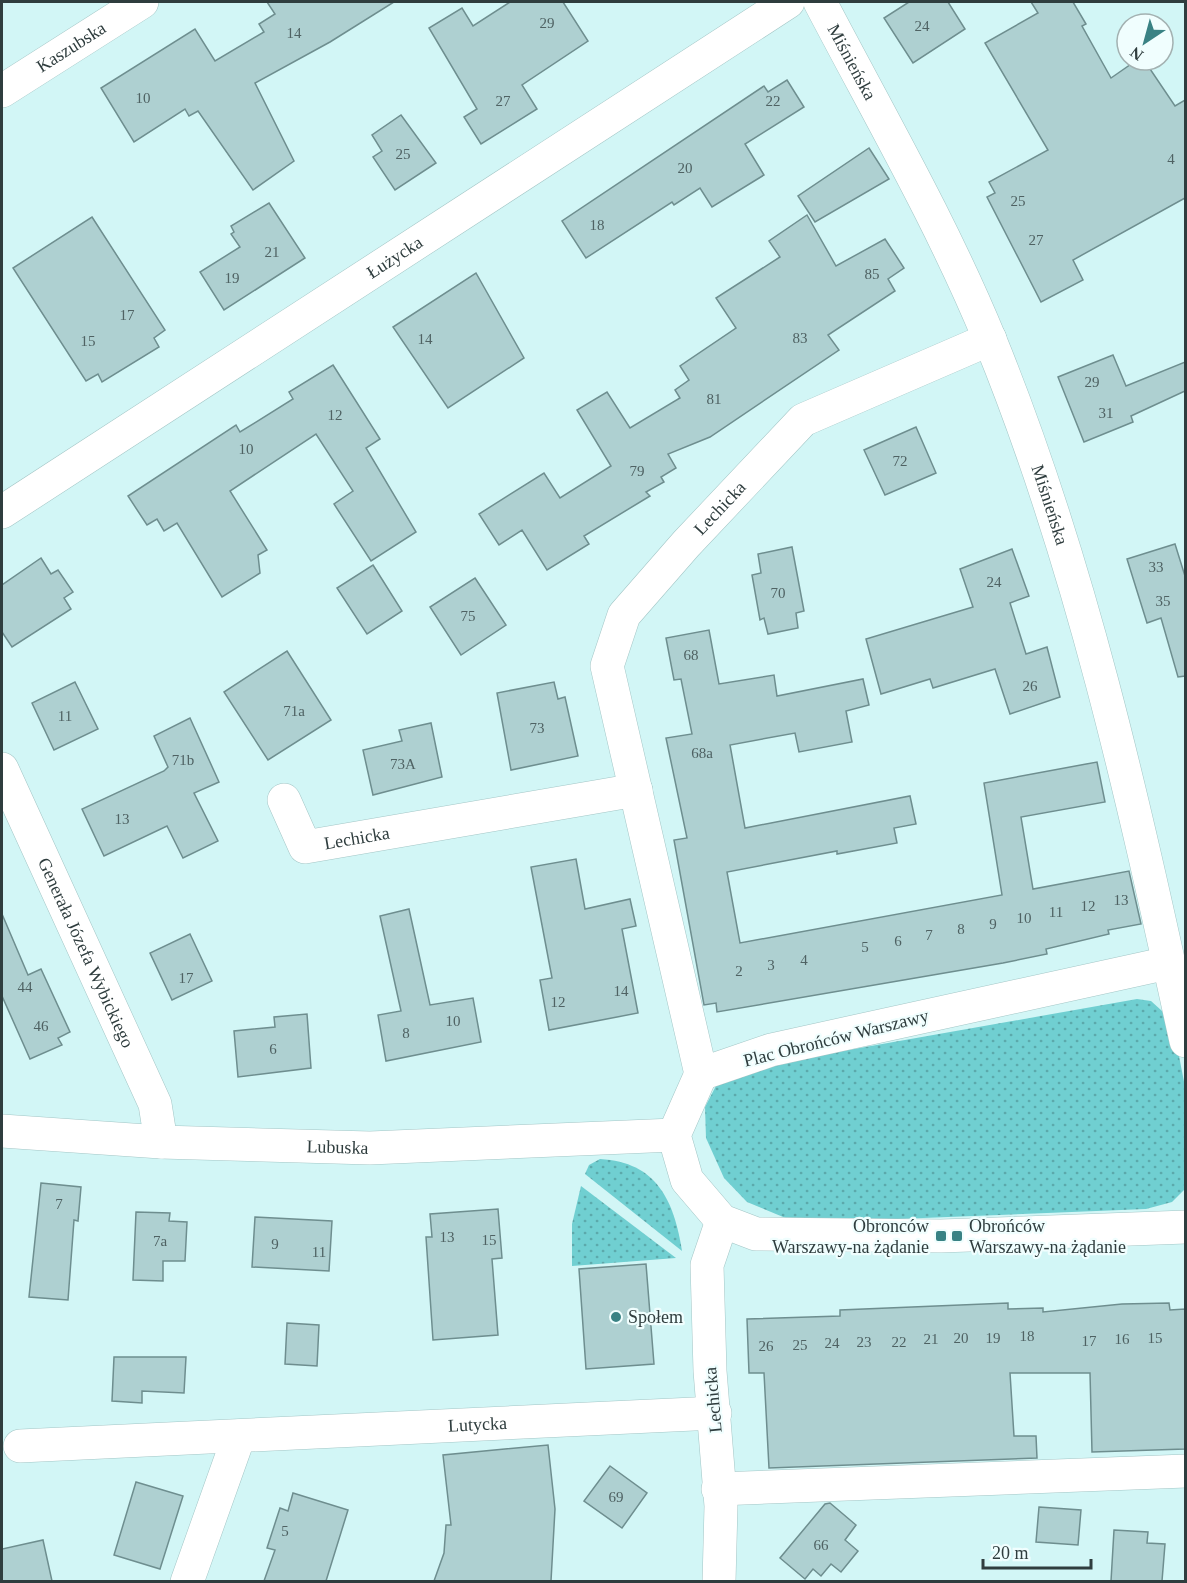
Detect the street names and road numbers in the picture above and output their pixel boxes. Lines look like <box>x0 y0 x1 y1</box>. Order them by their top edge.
street label: Kaszubska <box>33 18 109 76</box>
street label: Miśnieńska <box>823 21 880 103</box>
street label: Łużycka <box>363 232 426 283</box>
street label: Miśnieńska <box>1027 462 1072 547</box>
street label: Lechicka <box>690 477 750 539</box>
street label: Lechicka <box>323 823 391 854</box>
street label: Generała Józefa Wybickiego <box>34 855 138 1051</box>
street label: Plac Obrońców Warszawy <box>741 1005 931 1071</box>
street label: Lubuska <box>306 1136 369 1158</box>
street label: Lechicka <box>700 1366 726 1434</box>
street label: Lutycka <box>448 1413 507 1436</box>

